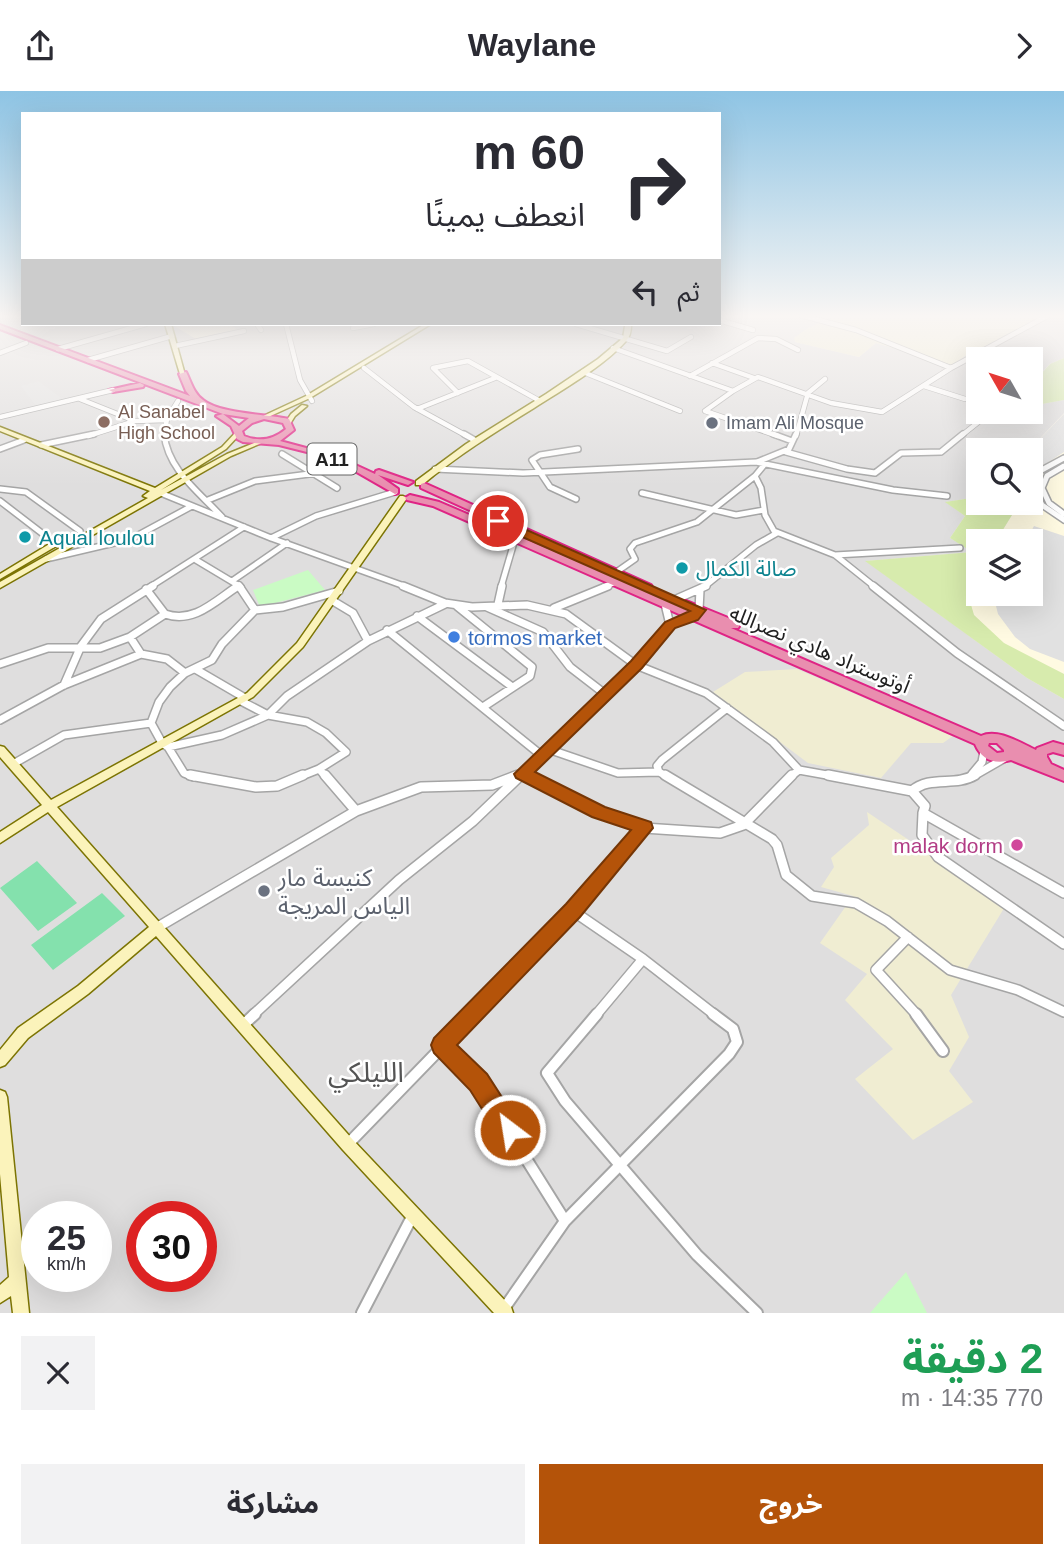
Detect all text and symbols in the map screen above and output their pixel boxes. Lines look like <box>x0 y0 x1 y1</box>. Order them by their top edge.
icon: share <box>21 27 59 65</box>
text: Waylane <box>468 27 596 63</box>
icon: forward <box>1005 27 1043 65</box>
text: 60 m <box>473 125 585 179</box>
icon: right <box>609 140 700 231</box>
text: انعطف يمينًا <box>425 197 585 233</box>
icon: left <box>626 273 664 311</box>
text: ثم <box>678 277 700 307</box>
north arrow <box>966 347 1043 423</box>
map controls <box>966 347 1043 606</box>
place label: Al Sanabel High School <box>118 402 215 443</box>
place label: Imam Ali Mosque <box>726 413 864 433</box>
marker: Al Sanabel High School <box>96 414 112 430</box>
marker: Imam Ali Mosque <box>704 415 720 431</box>
button: search <box>966 438 1043 515</box>
road number: A11 <box>308 443 356 475</box>
pin <box>468 491 528 551</box>
icon: arrive <box>479 502 517 540</box>
place label: Aqual loulou <box>39 526 155 549</box>
marker: Aqual loulou <box>17 529 33 545</box>
button: layers <box>966 529 1043 606</box>
place label: صالة الكمال <box>696 557 797 581</box>
marker: صالة الكمال <box>674 560 690 576</box>
street label: أوتوستراد هادي نصرالله <box>724 600 914 702</box>
place label: tormos market <box>468 626 602 649</box>
marker: tormos market <box>446 629 462 645</box>
place label: malak dorm <box>893 834 1003 857</box>
marker: malak dorm <box>1009 837 1025 853</box>
place label: كنيسة مار الياس المريجة <box>277 864 410 920</box>
marker: كنيسة مار الياس المريجة <box>256 883 272 899</box>
district label: الليلكي <box>328 1057 404 1093</box>
position arrow <box>473 1093 547 1167</box>
speed limit sign: 30 <box>126 1201 217 1292</box>
text: 25 <box>47 1218 86 1257</box>
text: km/h <box>47 1254 86 1274</box>
text: 2 دقيقة <box>902 1335 1043 1382</box>
button: close <box>21 1336 95 1410</box>
text: 770 m · 14:35 <box>901 1385 1043 1411</box>
button: مشاركة <box>21 1464 525 1544</box>
button: خروج <box>539 1464 1043 1544</box>

